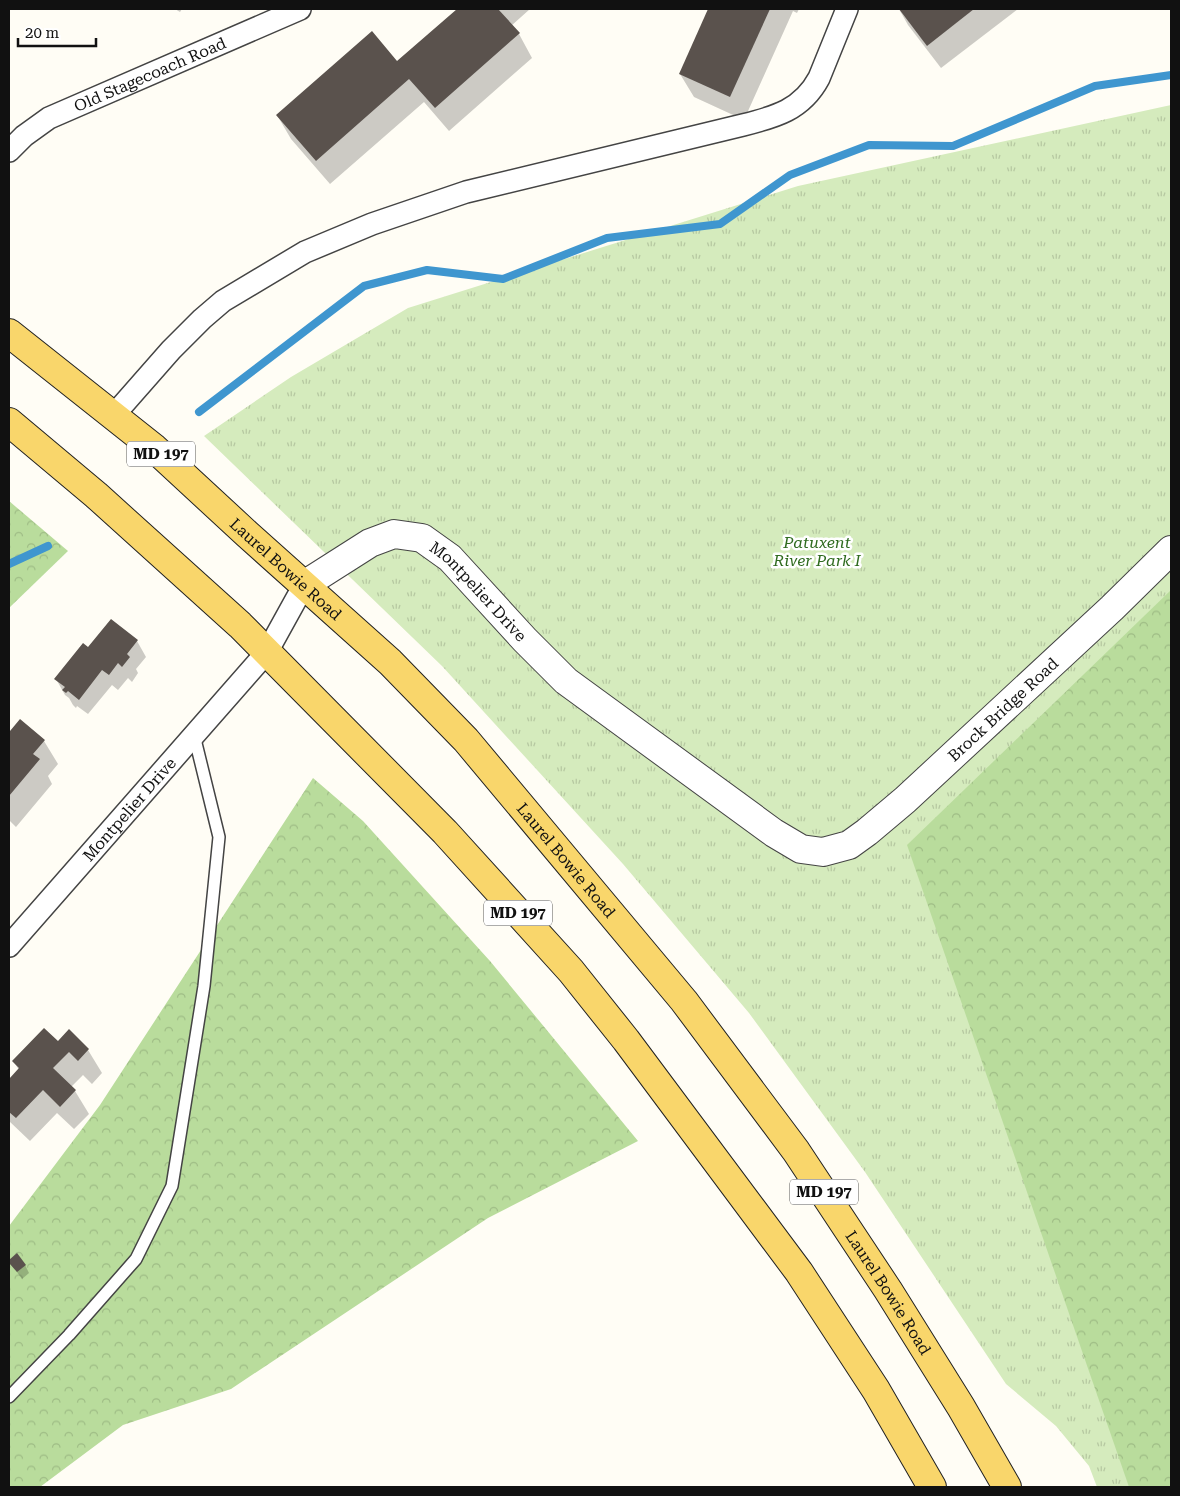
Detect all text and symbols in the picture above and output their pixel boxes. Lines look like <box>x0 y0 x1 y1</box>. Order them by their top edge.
scale bar <box>18 15 95 47</box>
text: 20 m <box>25 24 60 42</box>
street label: Old Stagecoach Road <box>71 33 229 116</box>
road number: MD 197 <box>127 442 195 466</box>
street label: Laurel Bowie Road <box>226 514 345 624</box>
park label: Patuxent River Park I <box>772 533 862 570</box>
street label: Montpelier Drive <box>426 538 531 646</box>
street label: Brock Bridge Road <box>944 654 1062 766</box>
street label: Montpelier Drive <box>79 754 180 865</box>
street label: Laurel Bowie Road <box>513 799 619 922</box>
road number: MD 197 <box>484 900 552 926</box>
road number: MD 197 <box>790 1180 858 1204</box>
street label: Laurel Bowie Road <box>841 1227 935 1358</box>

